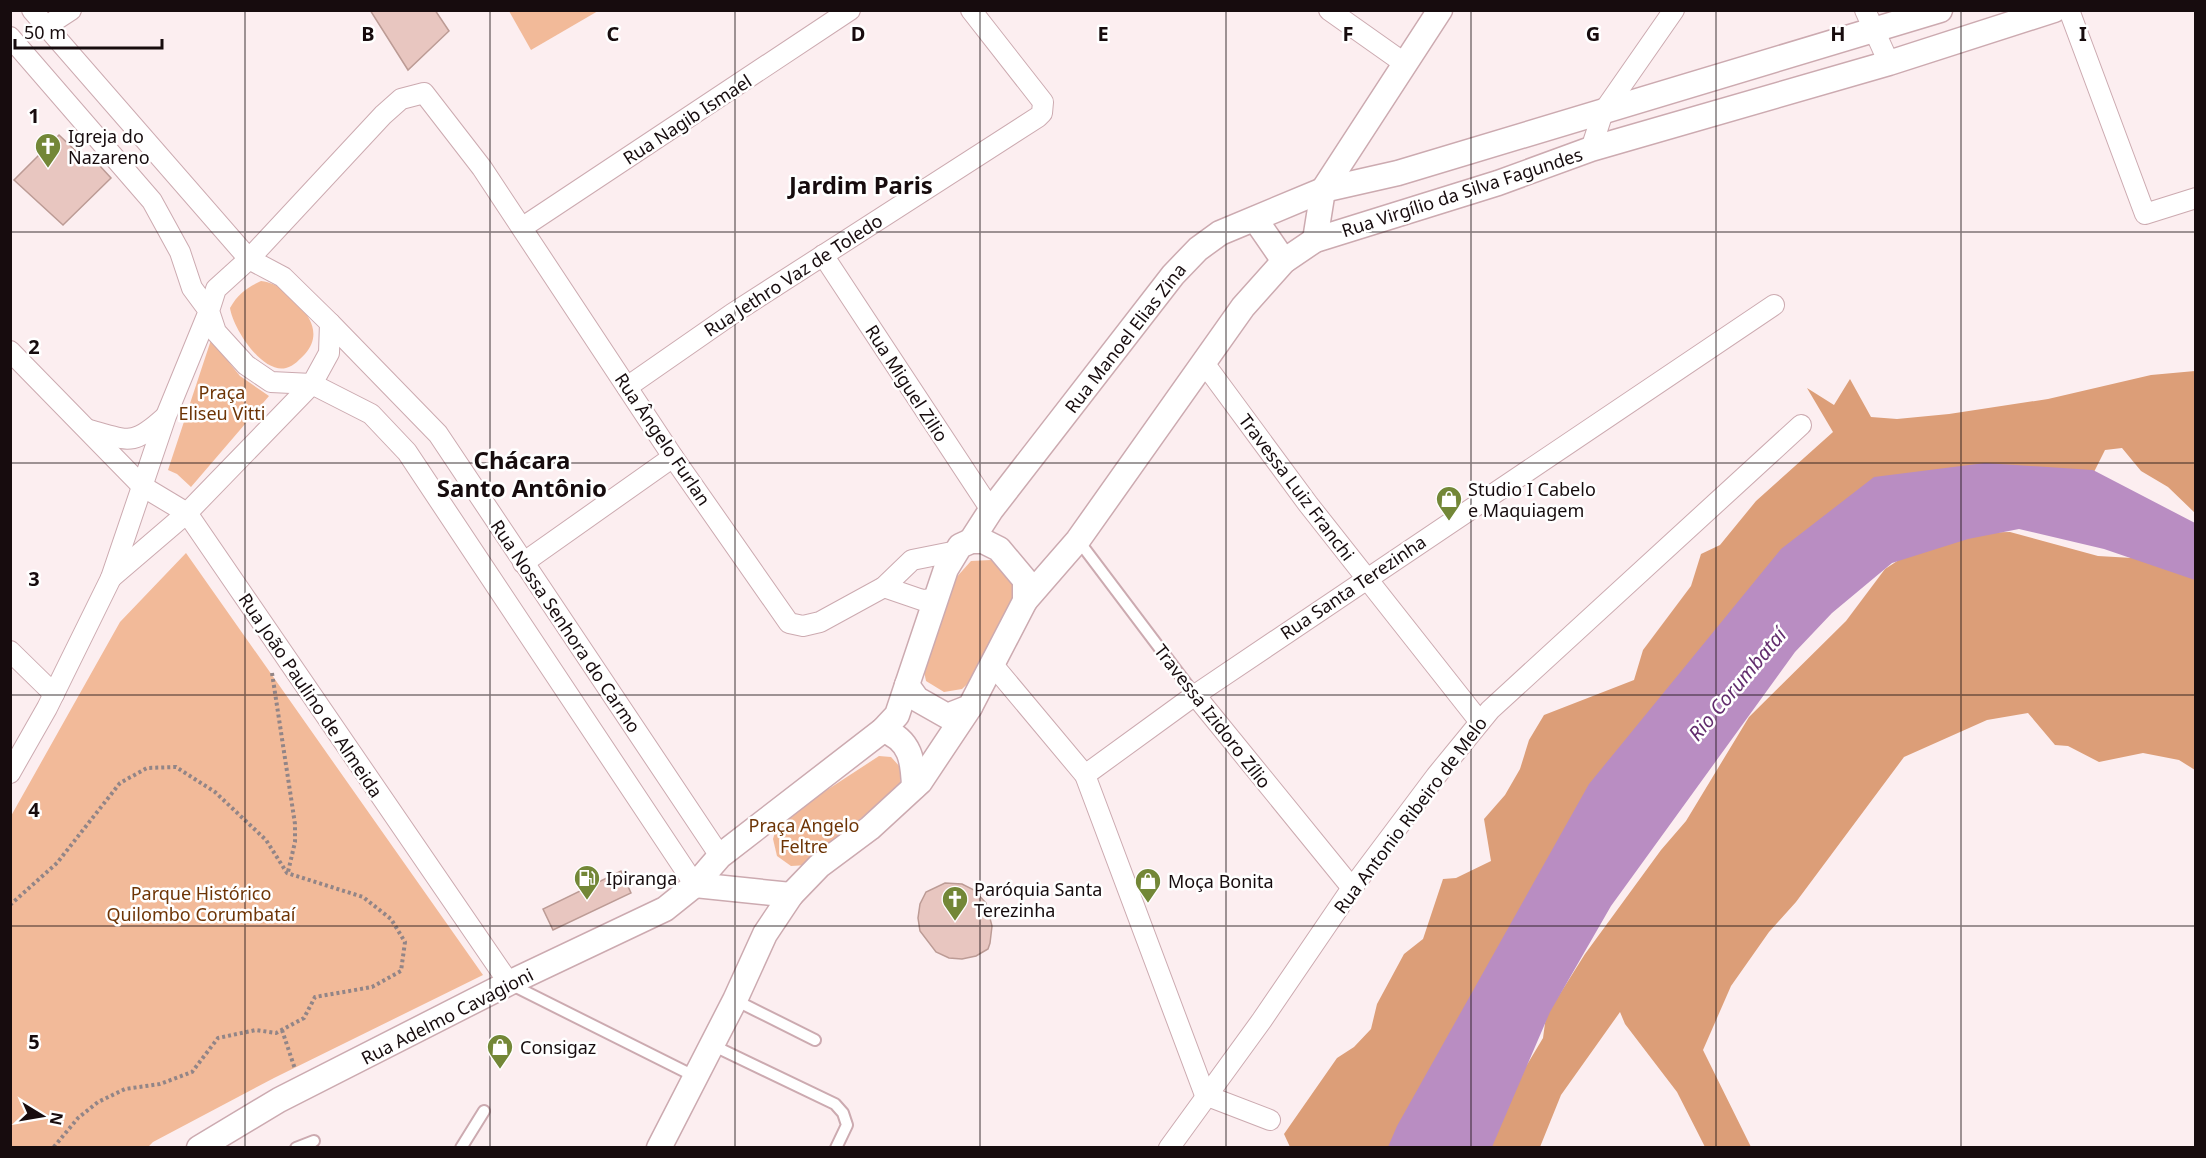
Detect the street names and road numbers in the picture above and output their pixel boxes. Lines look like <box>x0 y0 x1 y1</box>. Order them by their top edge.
street label: Rua Nagib Ismael <box>618 68 756 170</box>
street label: Rua Virgílio da Silva Fagundes <box>1338 142 1586 242</box>
street label: Rua Jethro Vaz de Toledo <box>699 208 887 342</box>
street label: Rua Manoel Elias Zina <box>1059 258 1191 418</box>
street label: Rua Miguel Zilio <box>860 320 954 446</box>
street label: Rua Ângelo Furlan <box>610 368 716 510</box>
street label: Travessa Luiz Franchi <box>1234 409 1360 565</box>
street label: Rua Nossa Senhora do Carmo <box>486 515 646 737</box>
street label: Rua Santa Terezinha <box>1275 529 1431 645</box>
street label: Rua João Paulino de Almeida <box>234 588 388 802</box>
street label: Travessa Izidoro Zílio <box>1149 639 1277 793</box>
street label: Rua Antonio Ribeiro de Melo <box>1328 712 1492 918</box>
street label: Rua Adelmo Cavagioni <box>357 962 537 1070</box>

